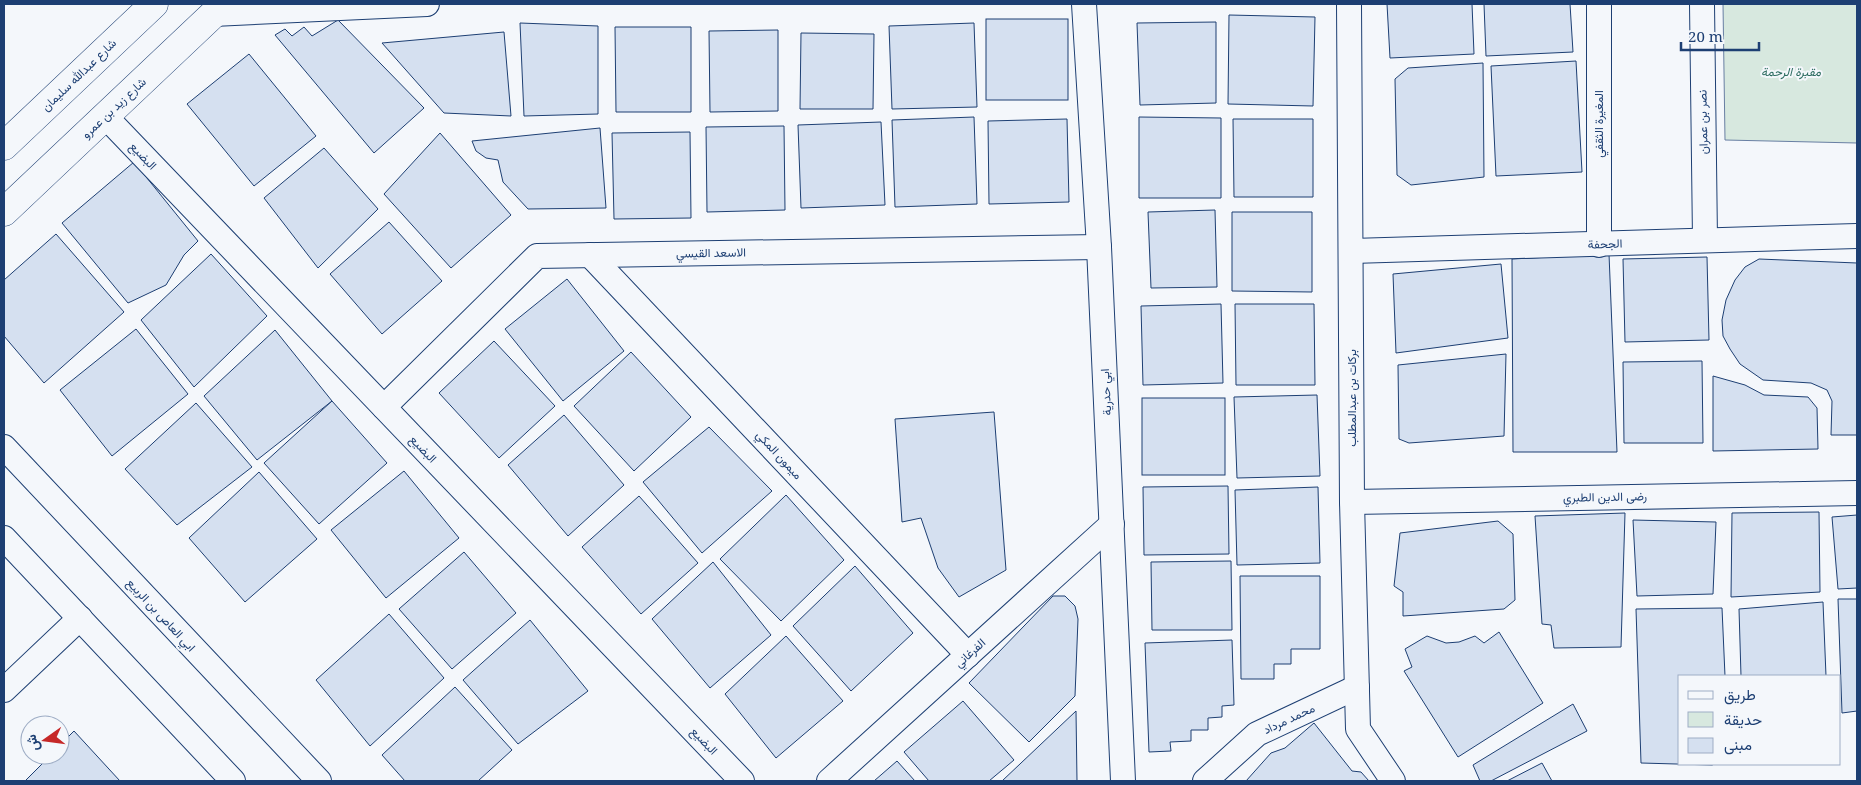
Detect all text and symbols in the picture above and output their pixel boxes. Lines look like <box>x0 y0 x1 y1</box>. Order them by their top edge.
scale bar <box>1681 20 1758 52</box>
text: 20 m <box>1688 26 1723 46</box>
street label: شارع عبدالله سليمان <box>37 34 121 116</box>
park label: مقبرة الرحمة <box>1761 63 1822 80</box>
street label: شارع زيد بن عمرو <box>78 73 150 143</box>
street label: المغيرة الثقفي <box>1590 90 1609 158</box>
street label: نصر بن عمران <box>1693 90 1712 154</box>
street label: البضيع <box>125 138 161 174</box>
street label: الجحفة <box>1587 234 1623 253</box>
street label: الاسعد القيسي <box>676 243 746 264</box>
street label: بركات بن عبدالمطلب <box>1343 349 1360 447</box>
street label: ابي حدرية <box>1096 368 1117 416</box>
street label: ميمون المكي <box>751 426 806 484</box>
street label: البضيع <box>405 431 441 467</box>
street label: رضى الدين الطبري <box>1563 487 1647 508</box>
street label: ابي العاص بن الربيع <box>122 574 200 656</box>
street label: الفرغاني <box>950 634 990 673</box>
legend <box>1678 675 1841 765</box>
text: طريق <box>1724 684 1756 705</box>
street label: محمد مرداد <box>1260 699 1317 738</box>
text: حديقة <box>1724 709 1762 729</box>
north arrow <box>20 715 70 765</box>
street label: البضيع <box>686 723 722 759</box>
text: ش <box>21 733 43 754</box>
text: مبنى <box>1724 734 1752 755</box>

